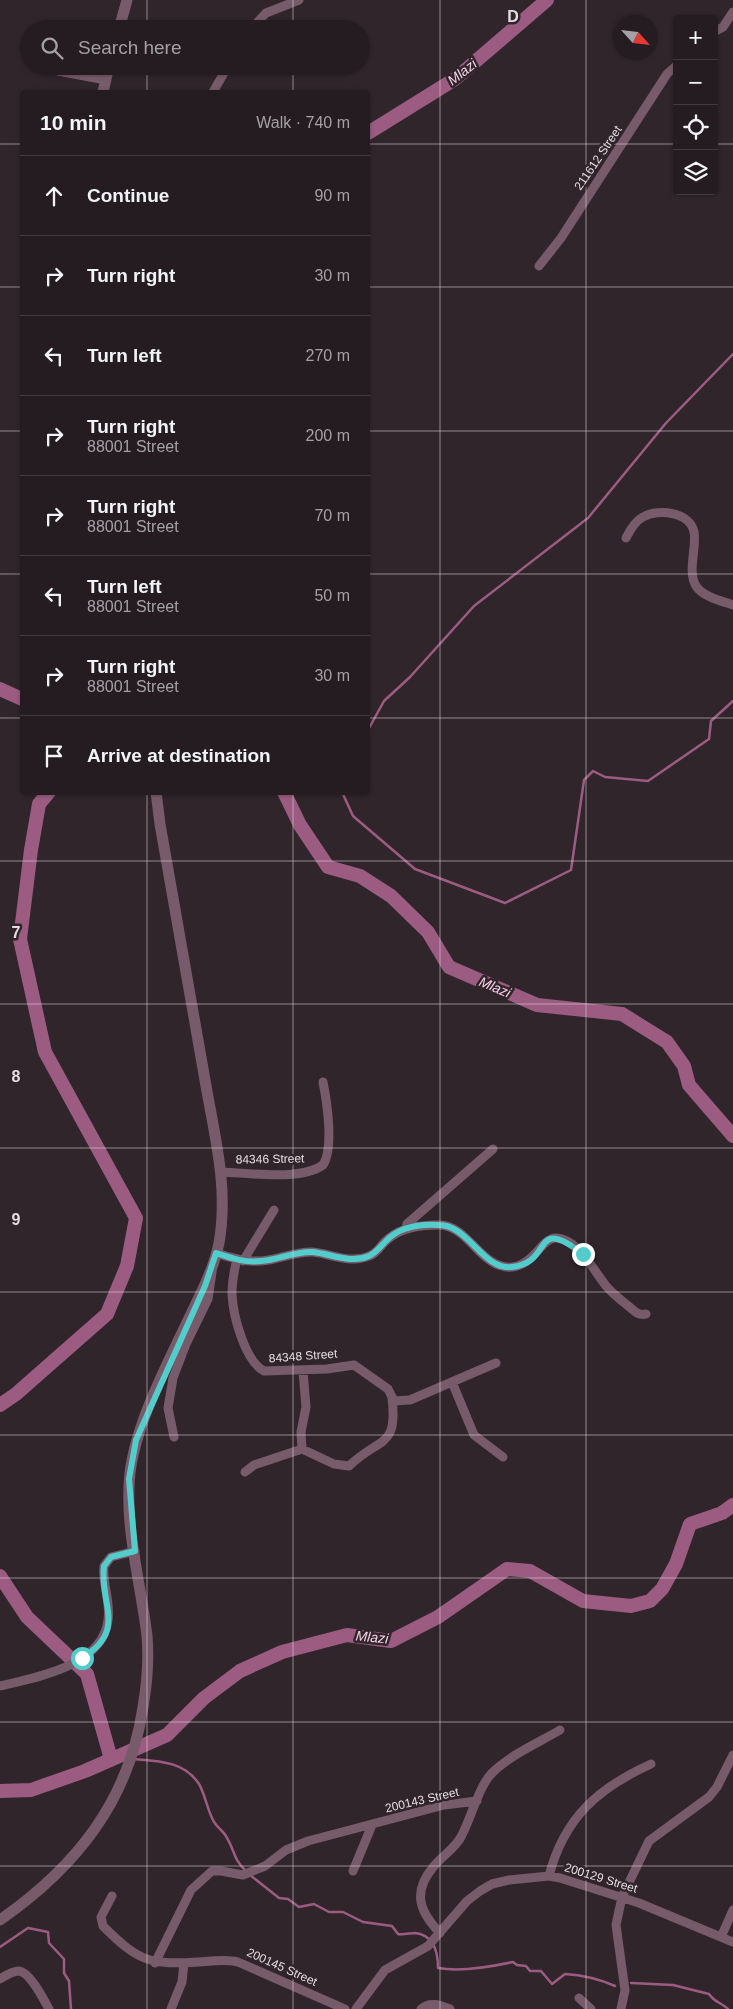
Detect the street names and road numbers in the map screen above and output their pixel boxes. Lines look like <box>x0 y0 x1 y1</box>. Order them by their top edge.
street label: 211612 Street <box>571 123 625 193</box>
street label: 84346 Street <box>236 1151 305 1167</box>
street label: 84348 Street <box>268 1347 338 1365</box>
street label: 200143 Street <box>384 1785 461 1815</box>
street label: 200129 Street <box>563 1860 640 1896</box>
street label: 200145 Street <box>245 1945 320 1989</box>

